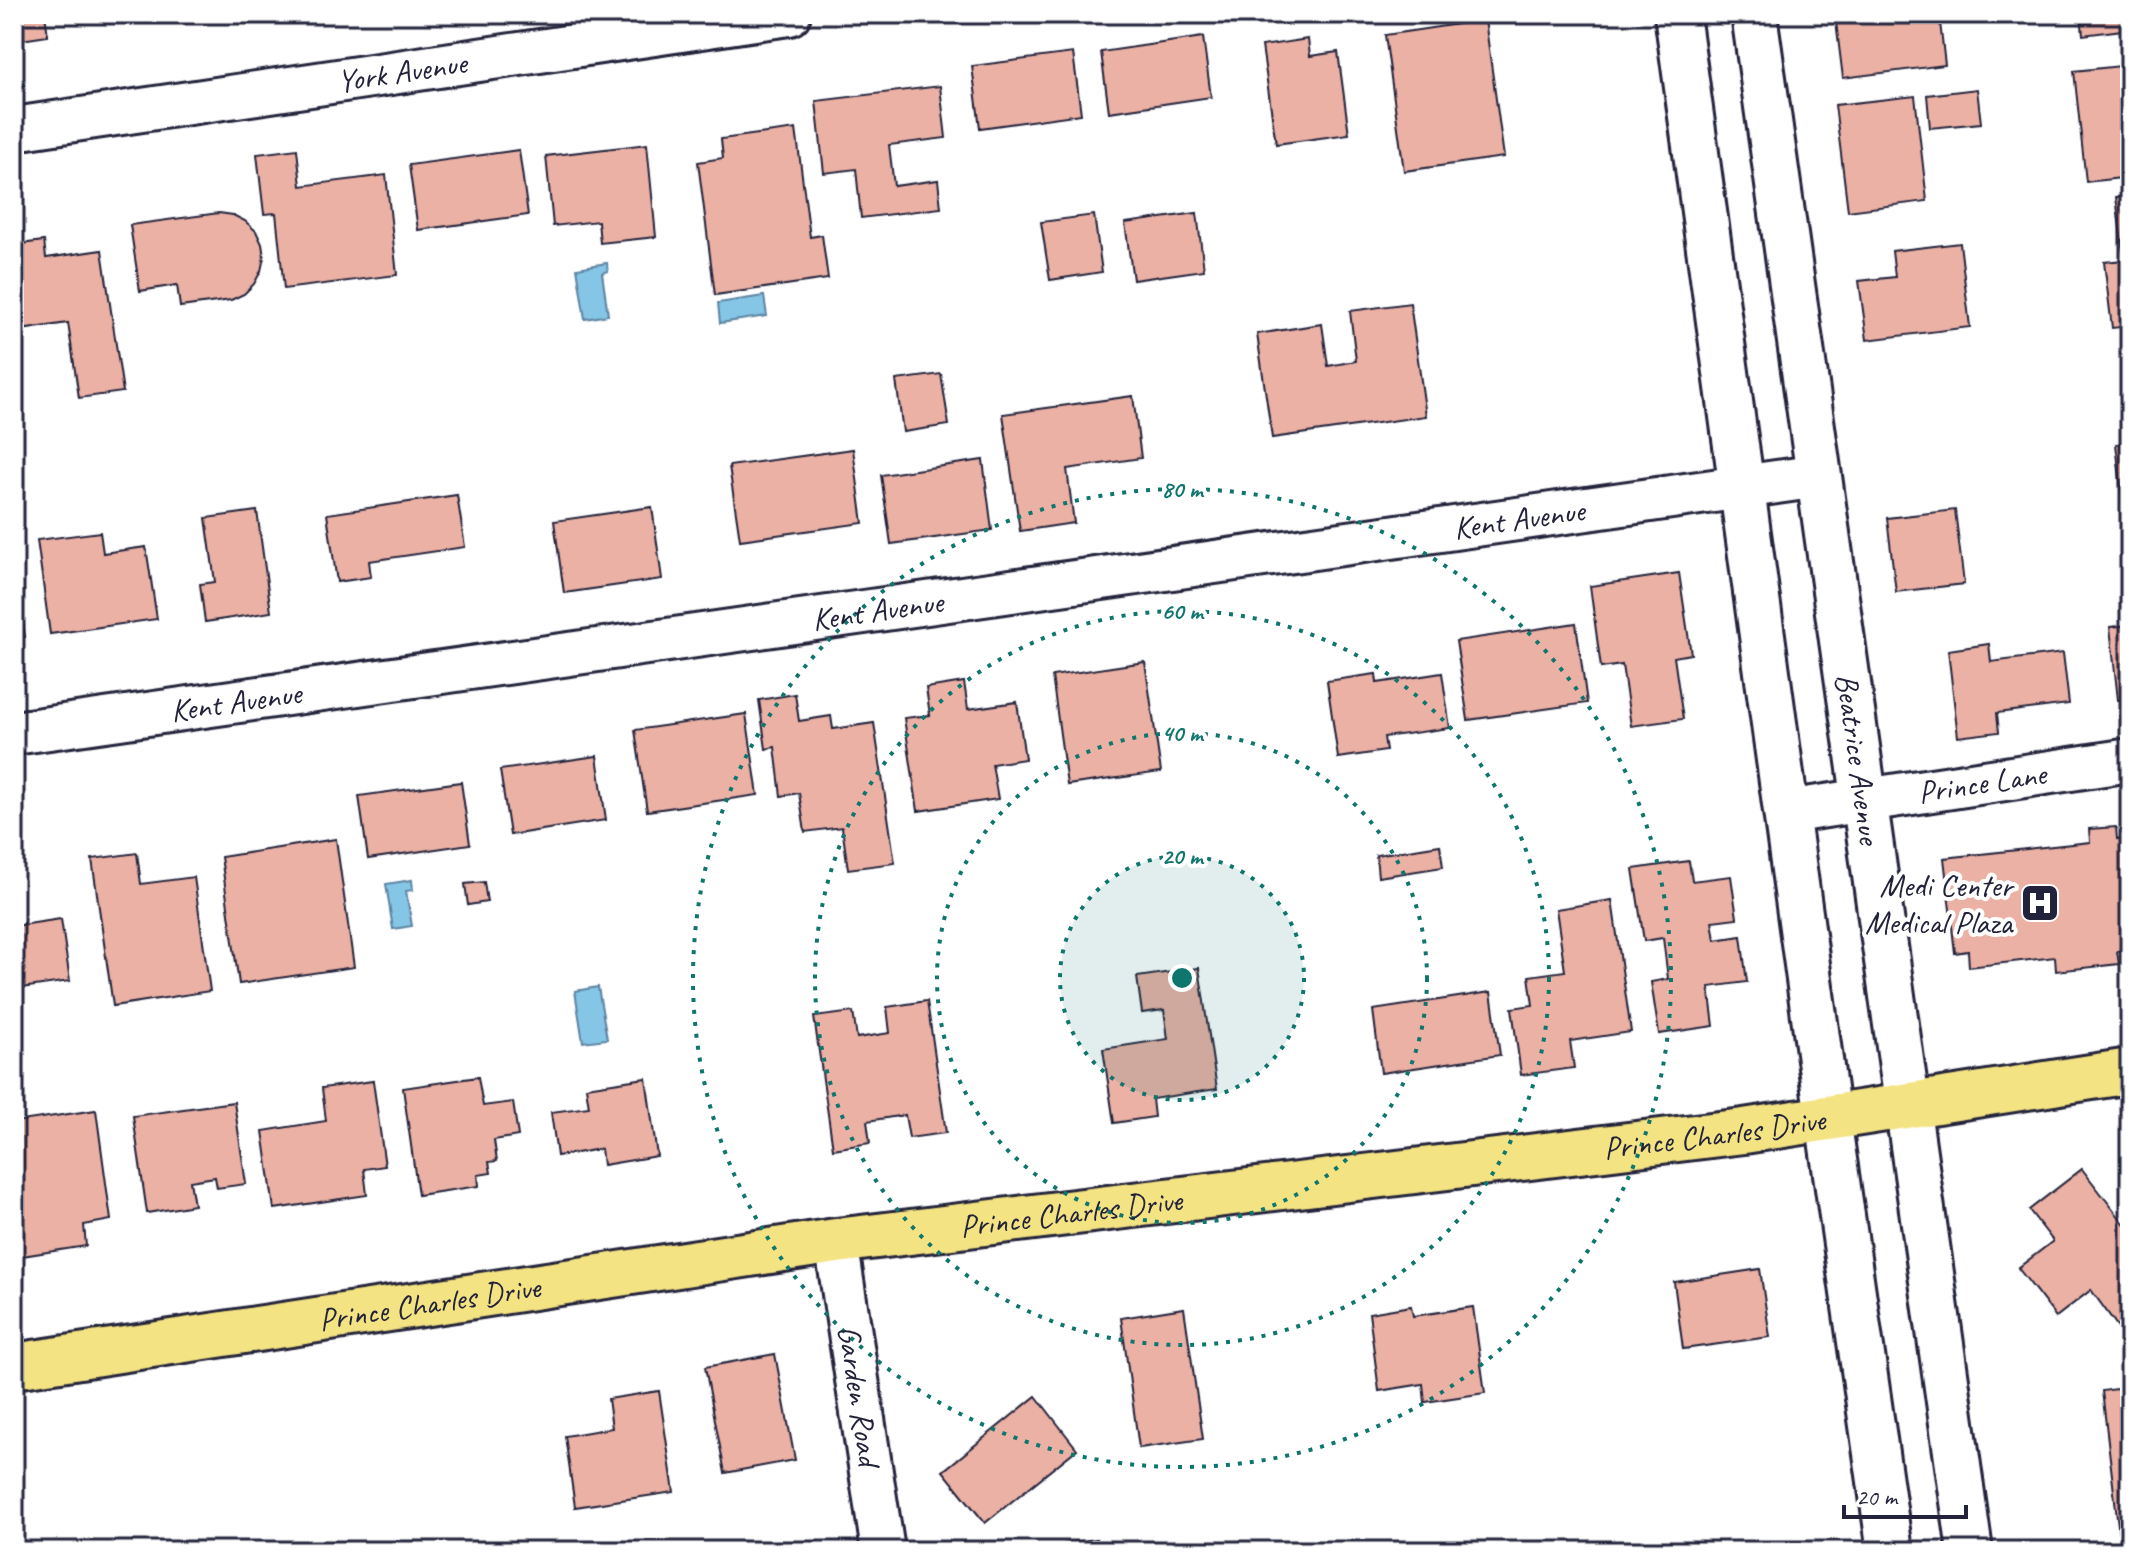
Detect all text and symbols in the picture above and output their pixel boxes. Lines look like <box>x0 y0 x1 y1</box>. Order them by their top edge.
street label: York Avenue <box>334 41 472 101</box>
text: 80 m <box>1161 474 1205 504</box>
street label: Kent Avenue <box>1451 489 1589 548</box>
street label: Kent Avenue <box>809 580 948 640</box>
text: 60 m <box>1161 596 1205 626</box>
street label: Kent Avenue <box>168 671 306 731</box>
street label: Beatrice Avenue <box>1826 671 1891 849</box>
text: 40 m <box>1161 718 1205 748</box>
street label: Prince Lane <box>1915 752 2051 812</box>
text: 20 m <box>1161 841 1205 871</box>
place label: Medi Center Medical Plaza <box>1865 865 2015 943</box>
hospital icon: Medi Center Medical Plaza <box>2019 882 2061 924</box>
centre of rings <box>1168 964 1196 992</box>
street label: Prince Charles Drive <box>1601 1098 1830 1168</box>
street label: Prince Charles Drive <box>958 1178 1187 1246</box>
street label: Prince Charles Drive <box>316 1265 545 1340</box>
street label: Garden Road <box>829 1322 891 1472</box>
scale bar <box>1844 1469 1966 1519</box>
text: 20 m <box>1856 1482 1899 1512</box>

